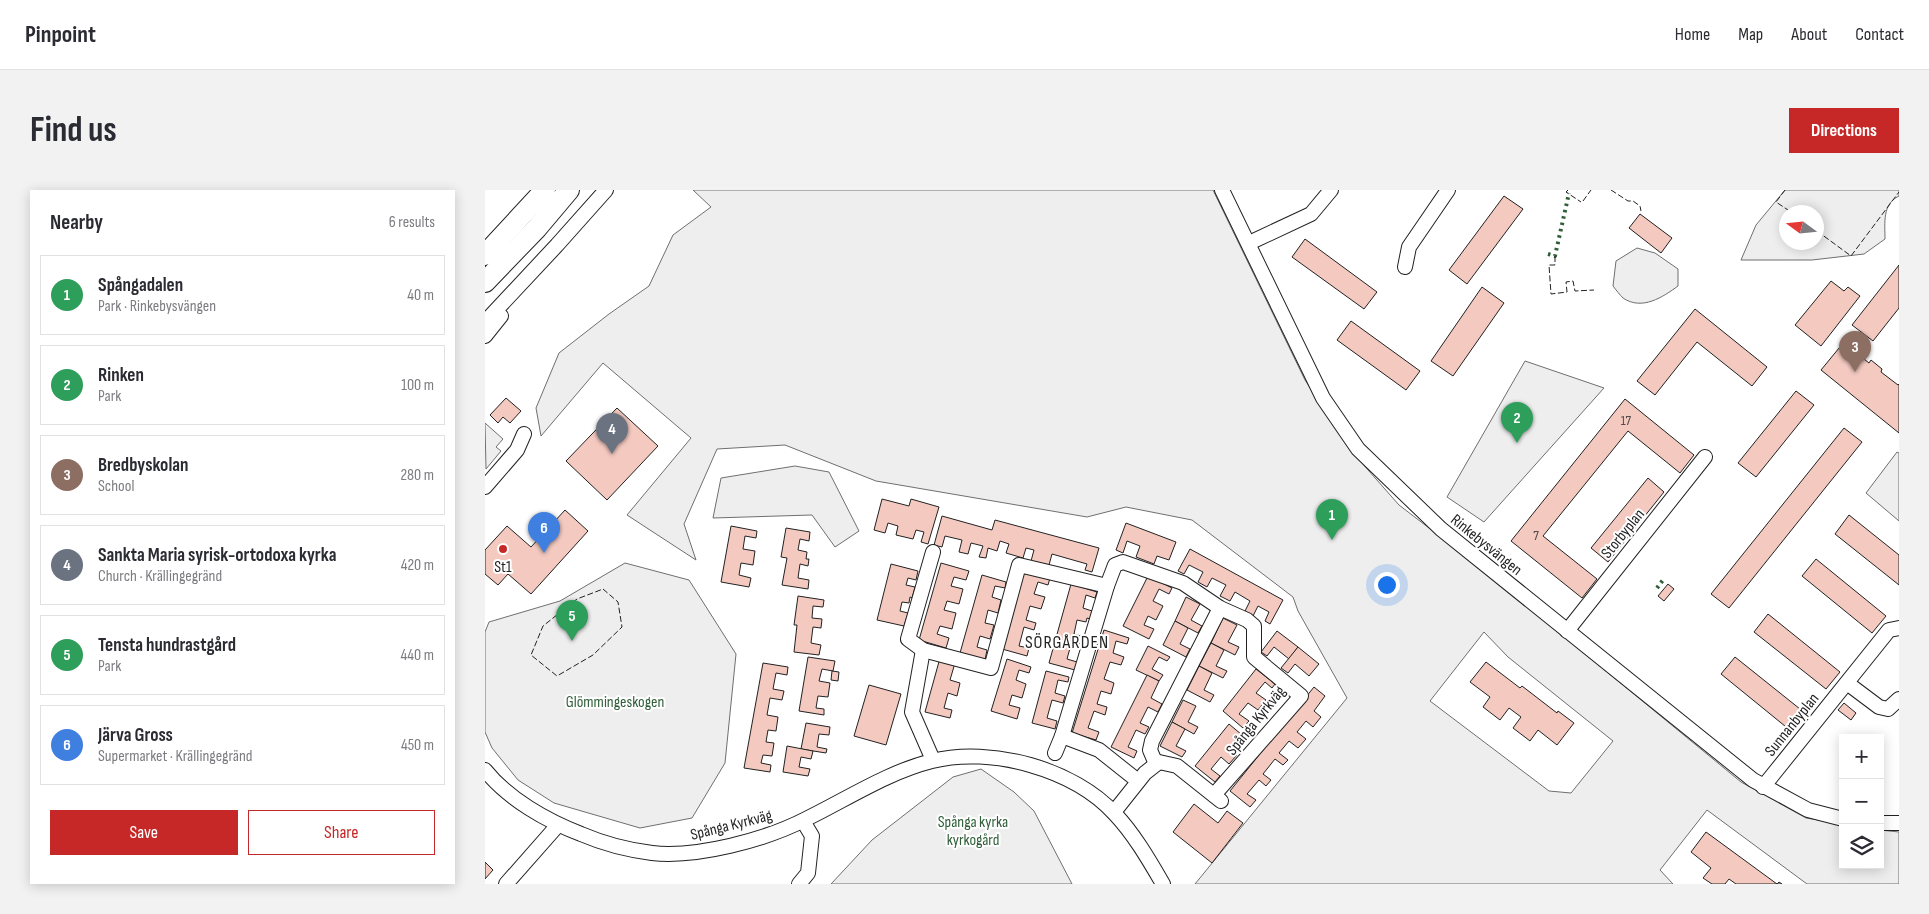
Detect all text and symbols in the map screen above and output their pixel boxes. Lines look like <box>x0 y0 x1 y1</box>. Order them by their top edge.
text: Pinpoint <box>25 20 96 49</box>
text: Home <box>1675 24 1710 45</box>
text: Map <box>1738 24 1763 45</box>
text: About <box>1791 24 1827 45</box>
text: Contact <box>1855 24 1904 45</box>
button: Directions <box>1789 108 1899 153</box>
text: Find us <box>30 109 117 152</box>
north arrow <box>1779 205 1824 250</box>
text: Nearby <box>50 210 103 235</box>
text: 6 results <box>389 213 435 232</box>
text: Spångadalen <box>98 274 183 297</box>
text: 1 <box>64 286 70 305</box>
text: 40 m <box>407 286 434 305</box>
text: Park · Rinkebysvängen <box>98 297 216 316</box>
pin: 3 <box>1839 331 1871 372</box>
text: Rinken <box>98 364 144 387</box>
text: 2 <box>63 376 71 395</box>
text: 100 m <box>401 376 434 395</box>
text: Park <box>98 387 121 406</box>
pin: 2 <box>1501 402 1533 443</box>
house number: 17 <box>1621 412 1632 429</box>
pin: 4 <box>596 413 628 454</box>
text: Bredbyskolan <box>98 454 188 477</box>
text: 3 <box>63 466 71 485</box>
text: 280 m <box>400 466 434 485</box>
text: School <box>98 477 134 496</box>
pin: 1 <box>1316 499 1348 540</box>
street label: Storbyplan <box>1597 505 1649 563</box>
street label: Rinkebysvängen <box>1446 511 1526 580</box>
pin: 6 <box>528 512 560 553</box>
house number: 7 <box>1533 527 1539 544</box>
marker: St1 <box>497 543 509 555</box>
text: Sankta Maria syrisk-ortodoxa kyrka <box>98 544 336 567</box>
text: 4 <box>63 556 71 575</box>
text: 420 m <box>401 556 434 575</box>
place label: St1 <box>494 558 512 577</box>
text: Church · Krällingegränd <box>98 567 222 586</box>
your location <box>1374 572 1400 598</box>
pin: 5 <box>556 600 588 641</box>
district label: SÖRGÅRDEN <box>1025 632 1109 653</box>
text: Tensta hundrastgård <box>98 634 236 657</box>
text: 5 <box>63 646 71 665</box>
text: 440 m <box>401 646 434 665</box>
text: Park <box>98 657 121 676</box>
street label: Spånga Kyrkväg <box>1222 682 1290 759</box>
street label: Sunnanbyplan <box>1761 690 1823 760</box>
park label: Glömmingeskogen <box>566 693 664 712</box>
text: Järva Gross <box>98 724 173 747</box>
map controls <box>1839 734 1884 869</box>
button: + <box>1839 734 1884 779</box>
text: 6 <box>63 736 71 755</box>
text: 450 m <box>401 736 434 755</box>
text: Supermarket · Krällingegränd <box>98 747 253 766</box>
button: − <box>1839 779 1884 824</box>
street label: Spånga Kyrkväg <box>689 806 774 845</box>
button: Save <box>50 810 238 855</box>
button: Share <box>248 810 435 855</box>
park label: Spånga kyrka kyrkogård <box>938 813 1008 850</box>
button: layers <box>1839 824 1884 869</box>

